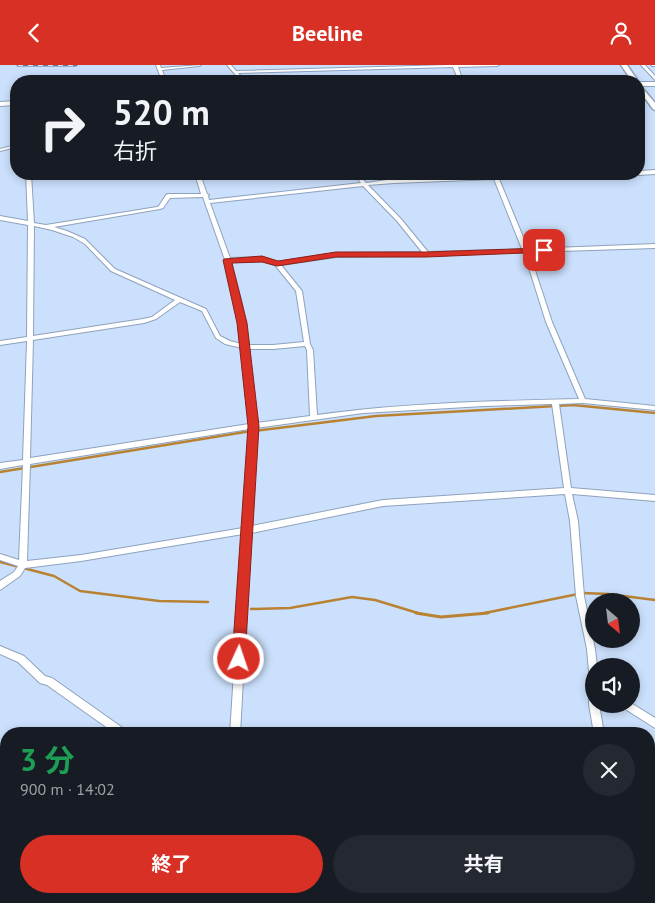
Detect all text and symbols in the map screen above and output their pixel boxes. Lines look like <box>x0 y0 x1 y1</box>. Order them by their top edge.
icon: back <box>20 19 48 47</box>
text: Beeline <box>292 19 363 47</box>
icon: person <box>607 19 635 47</box>
text: 520 m <box>113 89 210 135</box>
icon: right <box>30 95 95 160</box>
text: 右折 <box>113 137 157 165</box>
pin <box>523 229 565 271</box>
icon: arrive <box>530 236 558 264</box>
north arrow <box>585 593 640 647</box>
map controls <box>585 593 640 713</box>
position arrow <box>212 632 264 684</box>
button: sound <box>585 658 640 713</box>
text: 3 分 <box>20 740 75 779</box>
button: close <box>583 744 635 796</box>
text: 900 m · 14:02 <box>20 779 115 799</box>
button: 終了 <box>20 835 323 893</box>
button: 共有 <box>333 835 635 893</box>

